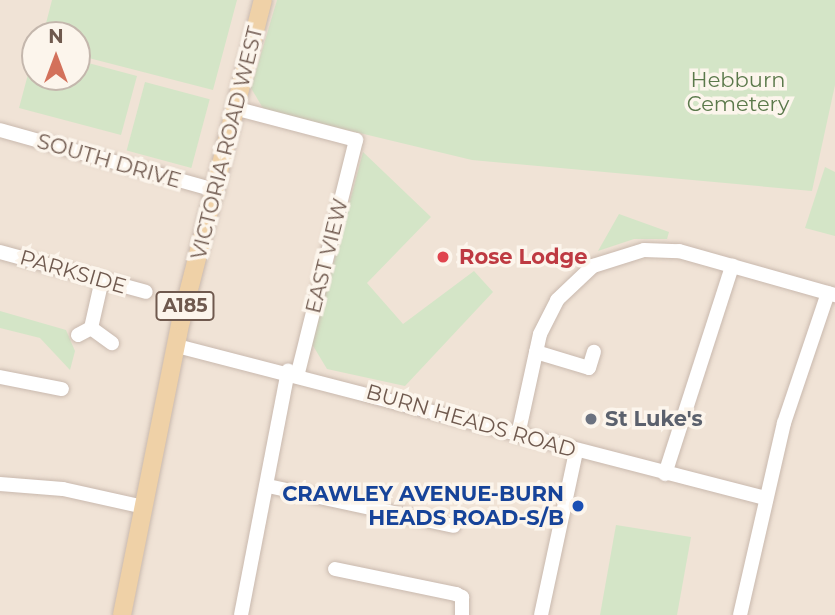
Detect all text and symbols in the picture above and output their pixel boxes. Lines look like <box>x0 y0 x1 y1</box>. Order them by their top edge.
north arrow <box>21 21 91 91</box>
street label: VICTORIA ROAD WEST <box>186 24 268 262</box>
text: N <box>48 25 64 48</box>
park label: Hebburn Cemetery <box>687 67 789 117</box>
street label: SOUTH DRIVE <box>34 128 184 194</box>
street label: EAST VIEW <box>301 196 353 316</box>
place label: Rose Lodge <box>459 244 587 270</box>
street label: PARKSIDE <box>17 245 129 299</box>
marker: Rose Lodge <box>433 247 453 267</box>
road number: A185 <box>155 290 215 322</box>
street label: BURN HEADS ROAD <box>363 379 579 463</box>
place label: St Luke's <box>605 406 703 432</box>
marker: St Luke's <box>583 411 599 427</box>
place label: CRAWLEY AVENUE-BURN HEADS ROAD-S/B <box>282 481 564 531</box>
marker: CRAWLEY AVENUE-BURN HEADS ROAD-S/B <box>570 498 586 514</box>

